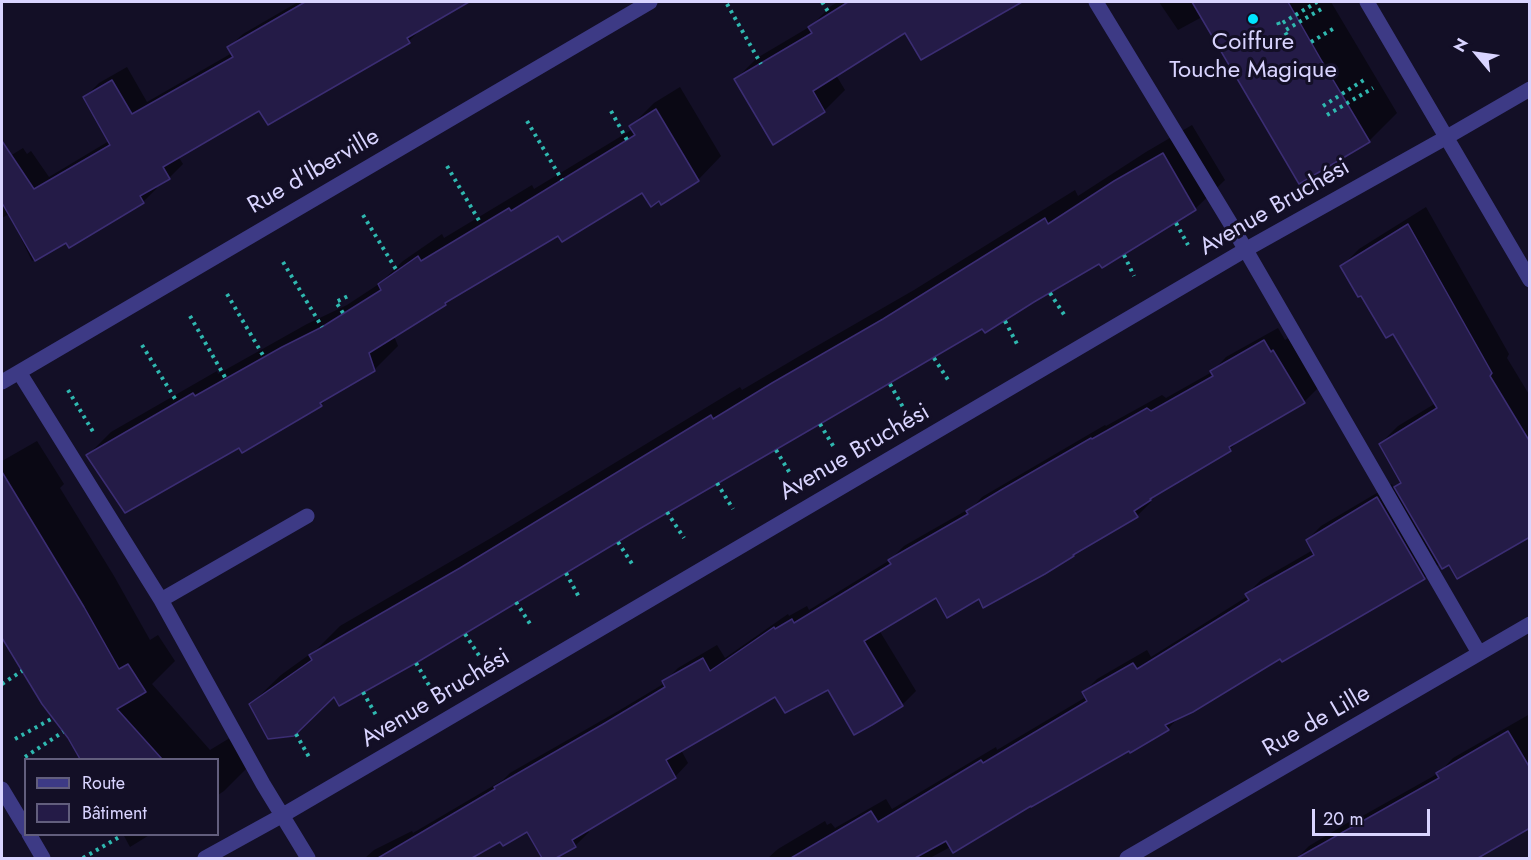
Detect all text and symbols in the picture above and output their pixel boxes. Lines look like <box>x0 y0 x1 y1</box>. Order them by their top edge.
marker: Coiffure Touche Magique <box>1246 12 1260 26</box>
north arrow <box>1447 24 1507 84</box>
place label: Coiffure Touche Magique <box>1169 29 1337 85</box>
text: N <box>1448 34 1474 56</box>
street label: Rue d'Iberville <box>243 123 385 221</box>
street label: Avenue Bruchési <box>1195 153 1355 263</box>
street label: Avenue Bruchési <box>775 398 935 508</box>
street label: Avenue Bruchési <box>356 643 516 755</box>
street label: Rue de Lille <box>1258 680 1376 764</box>
legend <box>24 758 219 836</box>
text: Route <box>82 770 125 796</box>
scale bar <box>1315 797 1434 835</box>
text: Bâtiment <box>82 800 147 826</box>
text: 20 m <box>1323 806 1363 832</box>

